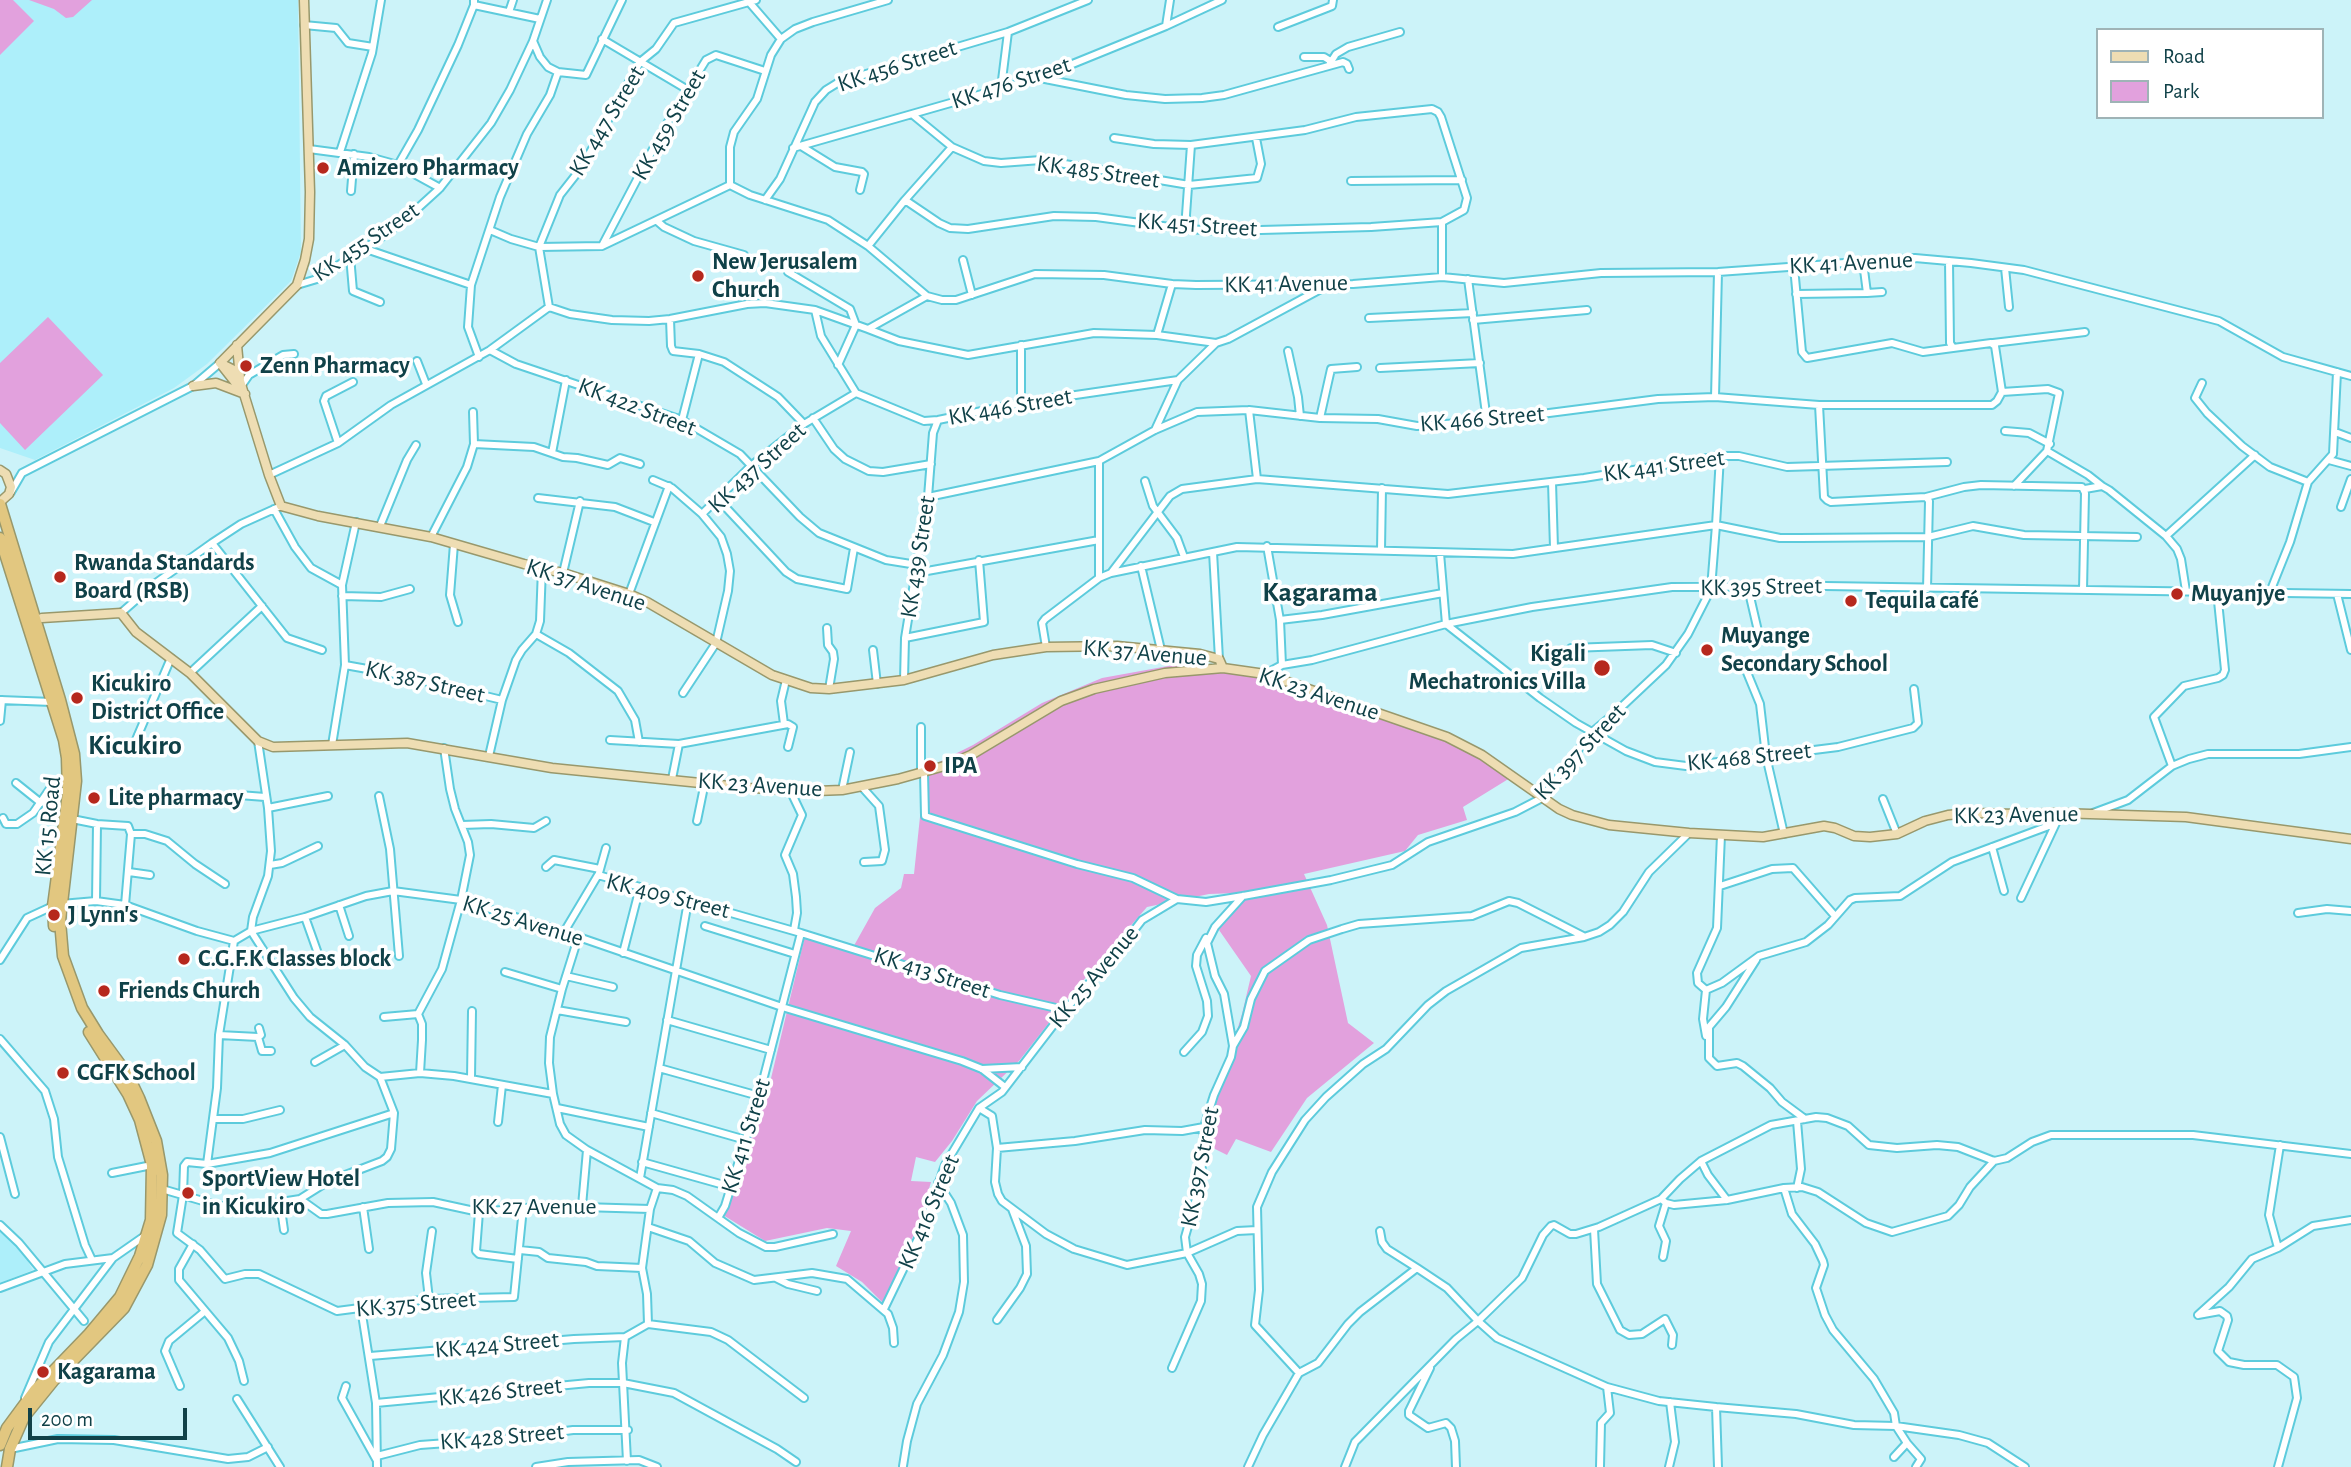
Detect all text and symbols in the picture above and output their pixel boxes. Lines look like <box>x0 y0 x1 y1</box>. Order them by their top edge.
legend <box>2096 28 2323 119</box>
street label: KK 456 Street <box>834 33 960 99</box>
text: Road <box>2163 46 2205 67</box>
street label: KK 476 Street <box>948 50 1074 116</box>
street label: KK 447 Street <box>563 61 651 181</box>
street label: KK 459 Street <box>626 64 712 186</box>
text: Park <box>2163 81 2199 102</box>
street label: KK 485 Street <box>1035 149 1161 195</box>
place label: Amizero Pharmacy <box>337 154 519 182</box>
marker: Amizero Pharmacy <box>315 160 331 176</box>
street label: KK 455 Street <box>307 196 425 288</box>
street label: KK 451 Street <box>1136 206 1258 244</box>
street label: KK 41 Avenue <box>1788 245 1914 281</box>
place label: New Jerusalem Church <box>712 248 858 304</box>
marker: New Jerusalem Church <box>690 268 706 284</box>
street label: KK 41 Avenue <box>1224 269 1348 299</box>
place label: Zenn Pharmacy <box>260 352 410 380</box>
marker: Zenn Pharmacy <box>238 358 254 374</box>
street label: KK 422 Street <box>574 371 700 443</box>
street label: KK 446 Street <box>946 382 1074 432</box>
street label: KK 466 Street <box>1419 399 1545 439</box>
street label: KK 437 Street <box>702 416 812 520</box>
street label: KK 441 Street <box>1602 443 1726 489</box>
street label: KK 439 Street <box>894 494 942 620</box>
place label: Rwanda Standards Board (RSB) <box>74 549 254 605</box>
street label: KK 37 Avenue <box>523 552 649 618</box>
marker: Rwanda Standards Board (RSB) <box>52 569 68 585</box>
street label: KK 395 Street <box>1700 572 1822 602</box>
district label: Kagarama <box>1262 576 1378 610</box>
place label: Muyanjye <box>2191 580 2285 608</box>
marker: Muyanjye <box>2169 586 2185 602</box>
place label: Tequila café <box>1865 587 1979 615</box>
marker: Tequila café <box>1843 593 1859 609</box>
place label: Muyange Secondary School <box>1721 622 1888 678</box>
street label: KK 37 Avenue <box>1082 633 1208 673</box>
place label: Kigali Mechatronics Villa <box>1409 640 1586 696</box>
marker: Muyange Secondary School <box>1699 642 1715 658</box>
street label: KK 387 Street <box>362 654 488 710</box>
marker: Kigali Mechatronics Villa <box>1592 658 1612 678</box>
street label: KK 23 Avenue <box>1255 661 1383 727</box>
place label: Kicukiro District Office <box>91 670 224 726</box>
marker: Kicukiro District Office <box>69 690 85 706</box>
street label: KK 397 Street <box>1528 698 1632 806</box>
district label: Kicukiro <box>88 729 182 763</box>
street label: KK 468 Street <box>1685 736 1813 778</box>
place label: IPA <box>944 752 977 780</box>
marker: IPA <box>922 758 938 774</box>
street label: KK 23 Avenue <box>697 766 823 804</box>
street label: KK 15 Road <box>28 775 68 877</box>
place label: Lite pharmacy <box>108 784 243 812</box>
marker: Lite pharmacy <box>86 790 102 806</box>
street label: KK 23 Avenue <box>1953 800 2079 830</box>
street label: KK 409 Street <box>603 867 733 925</box>
street label: KK 25 Avenue <box>459 889 587 953</box>
place label: J Lynn's <box>68 901 138 929</box>
marker: J Lynn's <box>46 907 62 923</box>
street label: KK 25 Avenue <box>1043 920 1145 1034</box>
street label: KK 413 Street <box>870 941 994 1005</box>
place label: C.G.F.K Classes block <box>198 945 391 973</box>
marker: C.G.F.K Classes block <box>176 951 192 967</box>
place label: Friends Church <box>118 977 260 1005</box>
marker: Friends Church <box>96 983 112 999</box>
place label: CGFK School <box>77 1059 196 1087</box>
marker: CGFK School <box>55 1065 71 1081</box>
street label: KK 411 Street <box>715 1075 777 1197</box>
street label: KK 397 Street <box>1174 1104 1226 1230</box>
street label: KK 416 Street <box>892 1150 966 1274</box>
place label: SportView Hotel in Kicukiro <box>202 1165 360 1221</box>
marker: SportView Hotel in Kicukiro <box>180 1185 196 1201</box>
street label: KK 27 Avenue <box>471 1193 597 1221</box>
street label: KK 375 Street <box>355 1284 477 1324</box>
street label: KK 424 Street <box>434 1325 560 1365</box>
place label: Kagarama <box>57 1358 156 1386</box>
marker: Kagarama <box>35 1364 51 1380</box>
street label: KK 426 Street <box>437 1371 563 1413</box>
scale bar <box>32 1394 191 1438</box>
text: 200 m <box>41 1409 93 1430</box>
street label: KK 428 Street <box>439 1417 565 1457</box>

